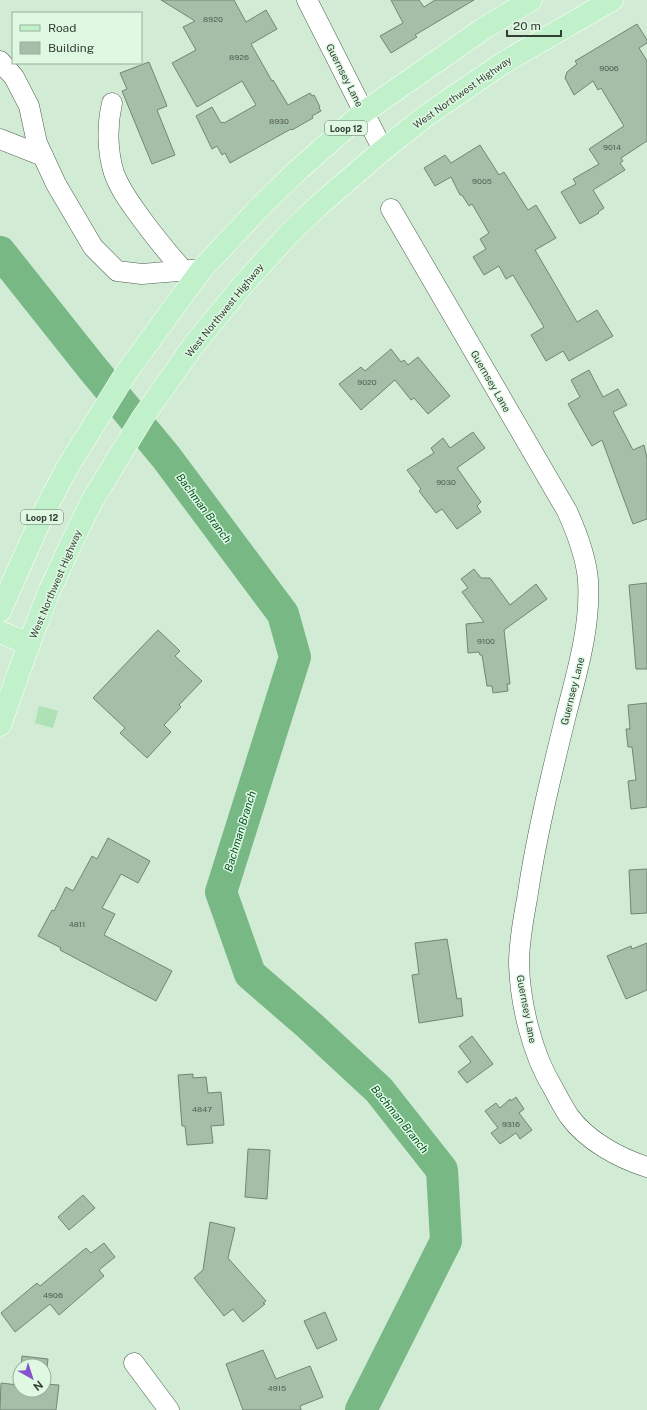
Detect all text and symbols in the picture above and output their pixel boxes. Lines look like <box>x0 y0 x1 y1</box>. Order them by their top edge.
legend <box>12 12 142 64</box>
scale bar <box>507 12 561 38</box>
house number: 8920 <box>203 14 223 24</box>
text: 20 m <box>513 19 541 33</box>
text: Road <box>48 21 76 35</box>
text: Building <box>48 41 94 55</box>
street label: Guernsey Lane <box>324 41 366 109</box>
house number: 8926 <box>229 52 249 62</box>
street label: West Northwest Highway <box>411 53 514 131</box>
house number: 9006 <box>599 63 619 73</box>
house number: 8930 <box>269 116 289 126</box>
road number: Loop 12 <box>325 121 367 135</box>
house number: 9014 <box>603 142 621 152</box>
house number: 9005 <box>472 176 492 186</box>
street label: West Northwest Highway <box>182 260 266 359</box>
street label: Guernsey Lane <box>468 348 514 414</box>
house number: 9020 <box>357 377 377 387</box>
water label: Bachman Branch <box>174 471 234 545</box>
house number: 9030 <box>436 477 456 487</box>
road number: Loop 12 <box>21 510 63 524</box>
street label: West Northwest Highway <box>27 527 84 640</box>
house number: 9100 <box>477 636 495 646</box>
street label: Guernsey Lane <box>558 656 586 726</box>
water label: Bachman Branch <box>222 789 258 873</box>
house number: 4811 <box>69 919 85 929</box>
street label: Guernsey Lane <box>514 974 540 1045</box>
water label: Bachman Branch <box>369 1083 431 1155</box>
house number: 4847 <box>192 1104 212 1114</box>
house number: 9316 <box>502 1119 520 1129</box>
house number: 4906 <box>43 1290 63 1300</box>
north arrow <box>12 1358 52 1398</box>
text: N <box>31 1378 45 1393</box>
house number: 4915 <box>268 1383 286 1393</box>

